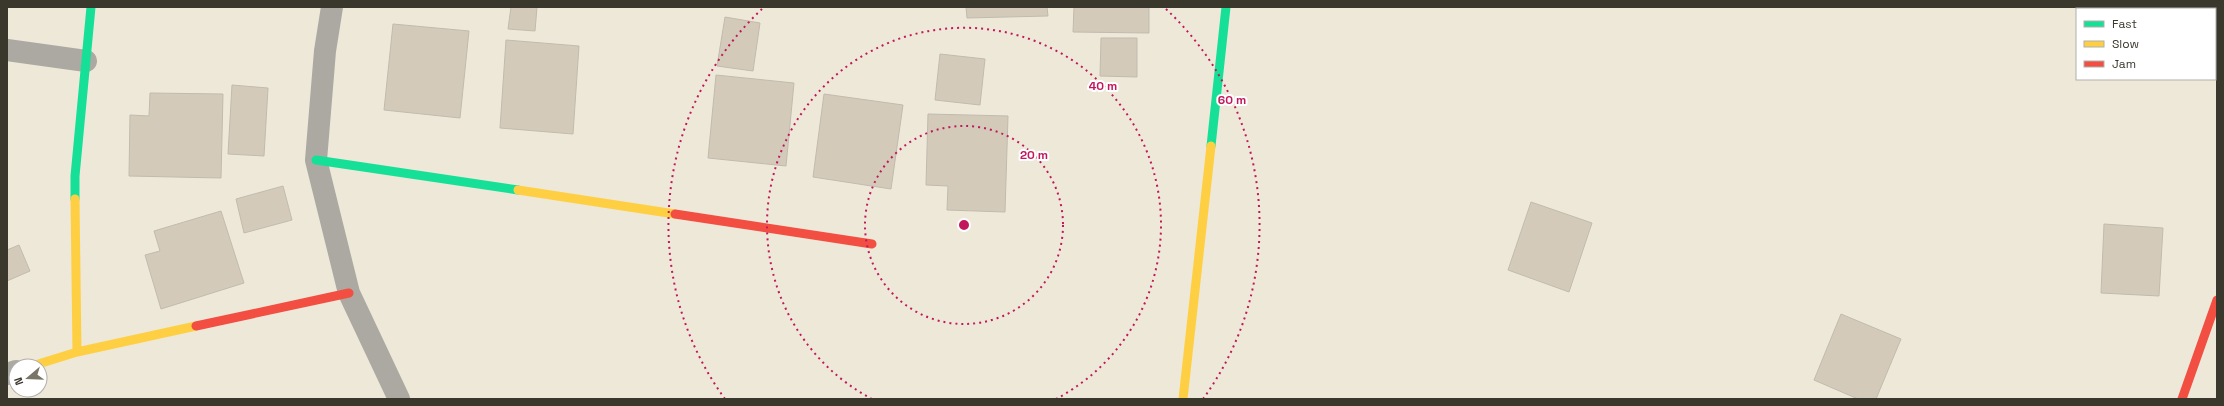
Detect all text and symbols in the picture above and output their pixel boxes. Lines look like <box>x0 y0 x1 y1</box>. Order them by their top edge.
legend <box>2076 8 2216 80</box>
text: Fast <box>2112 16 2137 32</box>
text: Slow <box>2112 36 2139 52</box>
text: Jam <box>2112 56 2136 72</box>
text: 40 m <box>1089 78 1117 94</box>
text: 60 m <box>1218 92 1246 108</box>
text: 20 m <box>1020 147 1048 163</box>
centre of rings <box>957 218 971 232</box>
north arrow <box>8 358 48 398</box>
text: N <box>11 375 26 387</box>

